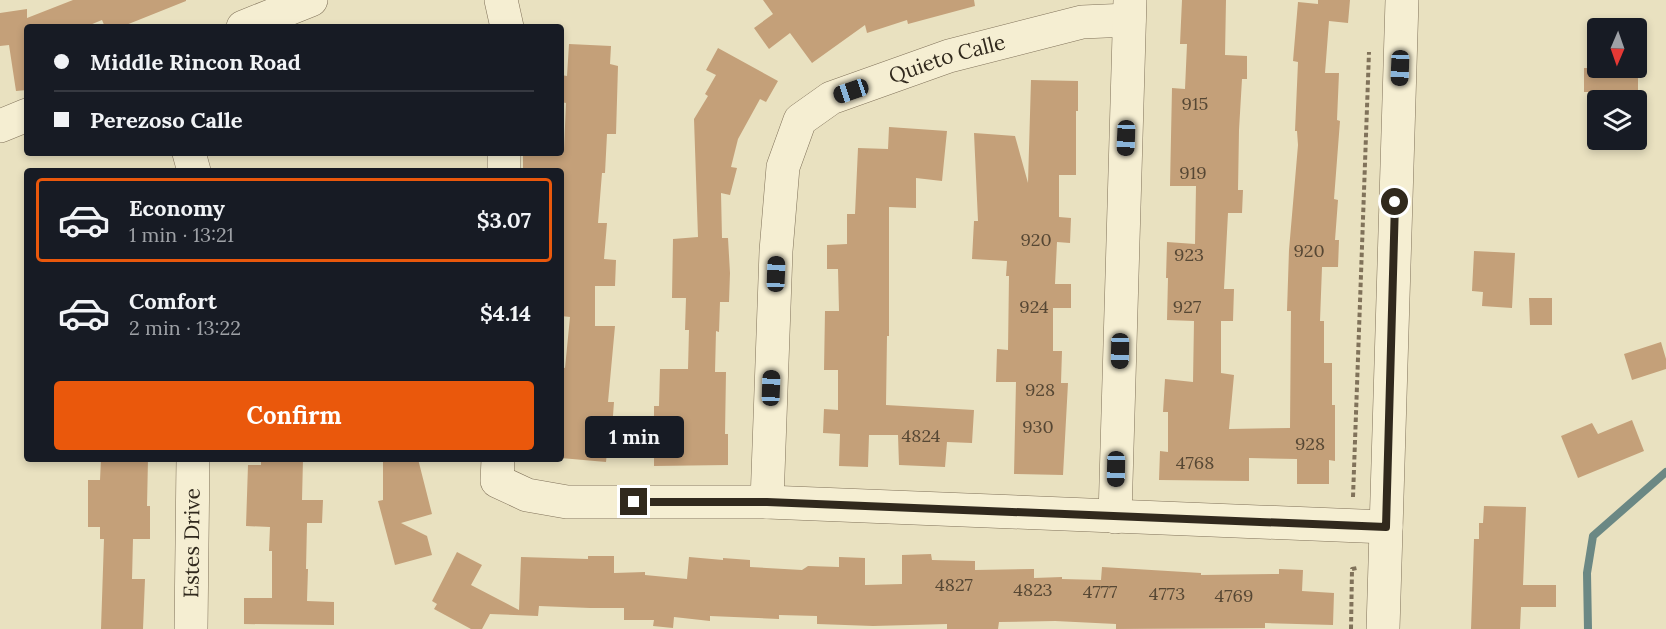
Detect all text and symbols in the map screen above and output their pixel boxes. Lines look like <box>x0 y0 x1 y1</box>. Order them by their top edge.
north arrow <box>1587 18 1647 78</box>
map controls <box>1587 18 1647 150</box>
street label: Quieto Calle <box>885 28 1008 89</box>
text: Middle Rincon Road <box>90 48 301 76</box>
car <box>1390 50 1410 86</box>
car <box>831 77 871 105</box>
button: layers <box>1587 90 1647 150</box>
house number: 915 <box>1182 92 1208 115</box>
text: Perezoso Calle <box>90 106 243 134</box>
car <box>1116 120 1136 156</box>
house number: 919 <box>1179 161 1207 184</box>
route start <box>1381 188 1408 215</box>
icon: car <box>57 193 111 247</box>
text: Economy <box>129 194 225 222</box>
text: $3.07 <box>477 206 531 234</box>
text: 1 min · 13:21 <box>129 222 234 247</box>
house number: 920 <box>1020 228 1052 251</box>
house number: 920 <box>1293 239 1325 262</box>
house number: 923 <box>1174 243 1204 266</box>
car <box>766 256 786 292</box>
icon: car <box>57 286 111 340</box>
text: Comfort <box>129 287 217 315</box>
house number: 924 <box>1019 295 1049 318</box>
house number: 927 <box>1173 295 1201 318</box>
text: $4.14 <box>480 299 531 327</box>
text: 2 min · 13:22 <box>129 315 241 340</box>
car <box>1111 333 1129 369</box>
car <box>761 370 781 406</box>
house number: 928 <box>1025 378 1055 401</box>
button: Confirm <box>54 381 534 450</box>
callout: 1 min <box>584 415 684 457</box>
house number: 930 <box>1022 415 1054 438</box>
text: 1 min <box>609 424 660 449</box>
house number: 4824 <box>902 424 941 447</box>
house number: 928 <box>1295 432 1325 455</box>
car <box>1107 451 1125 487</box>
house number: 4768 <box>1176 451 1214 474</box>
street label: Estes Drive <box>177 488 206 598</box>
route end <box>620 488 647 515</box>
house number: 4827 <box>935 573 973 596</box>
house number: 4823 <box>1013 578 1053 601</box>
house number: 4777 <box>1083 580 1117 603</box>
house number: 4773 <box>1149 582 1185 605</box>
house number: 4769 <box>1215 584 1253 607</box>

